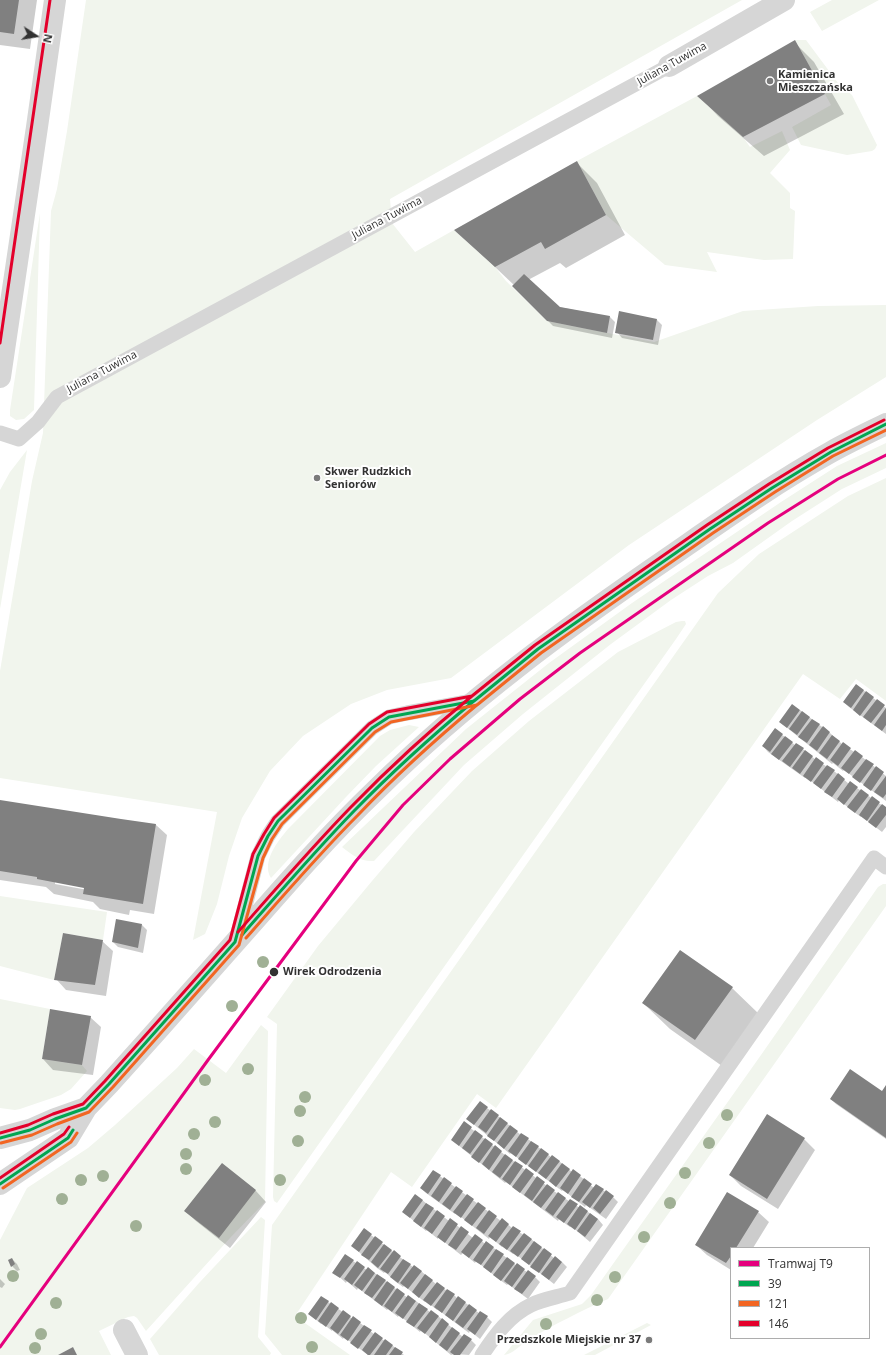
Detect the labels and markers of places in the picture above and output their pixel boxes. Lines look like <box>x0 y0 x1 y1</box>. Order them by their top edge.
place label: Kamienica Mieszczańska <box>778 68 853 94</box>
marker: Kamienica Mieszczańska <box>765 76 775 86</box>
place label: Skwer Rudzkich Seniorów <box>325 465 412 491</box>
marker: Skwer Rudzkich Seniorów <box>312 473 322 483</box>
place label: Wirek Odrodzenia <box>283 965 382 979</box>
marker: Wirek Odrodzenia <box>268 966 280 978</box>
place label: Przedszkole Miejskie nr 37 <box>497 1333 641 1347</box>
marker: Przedszkole Miejskie nr 37 <box>644 1335 654 1345</box>

